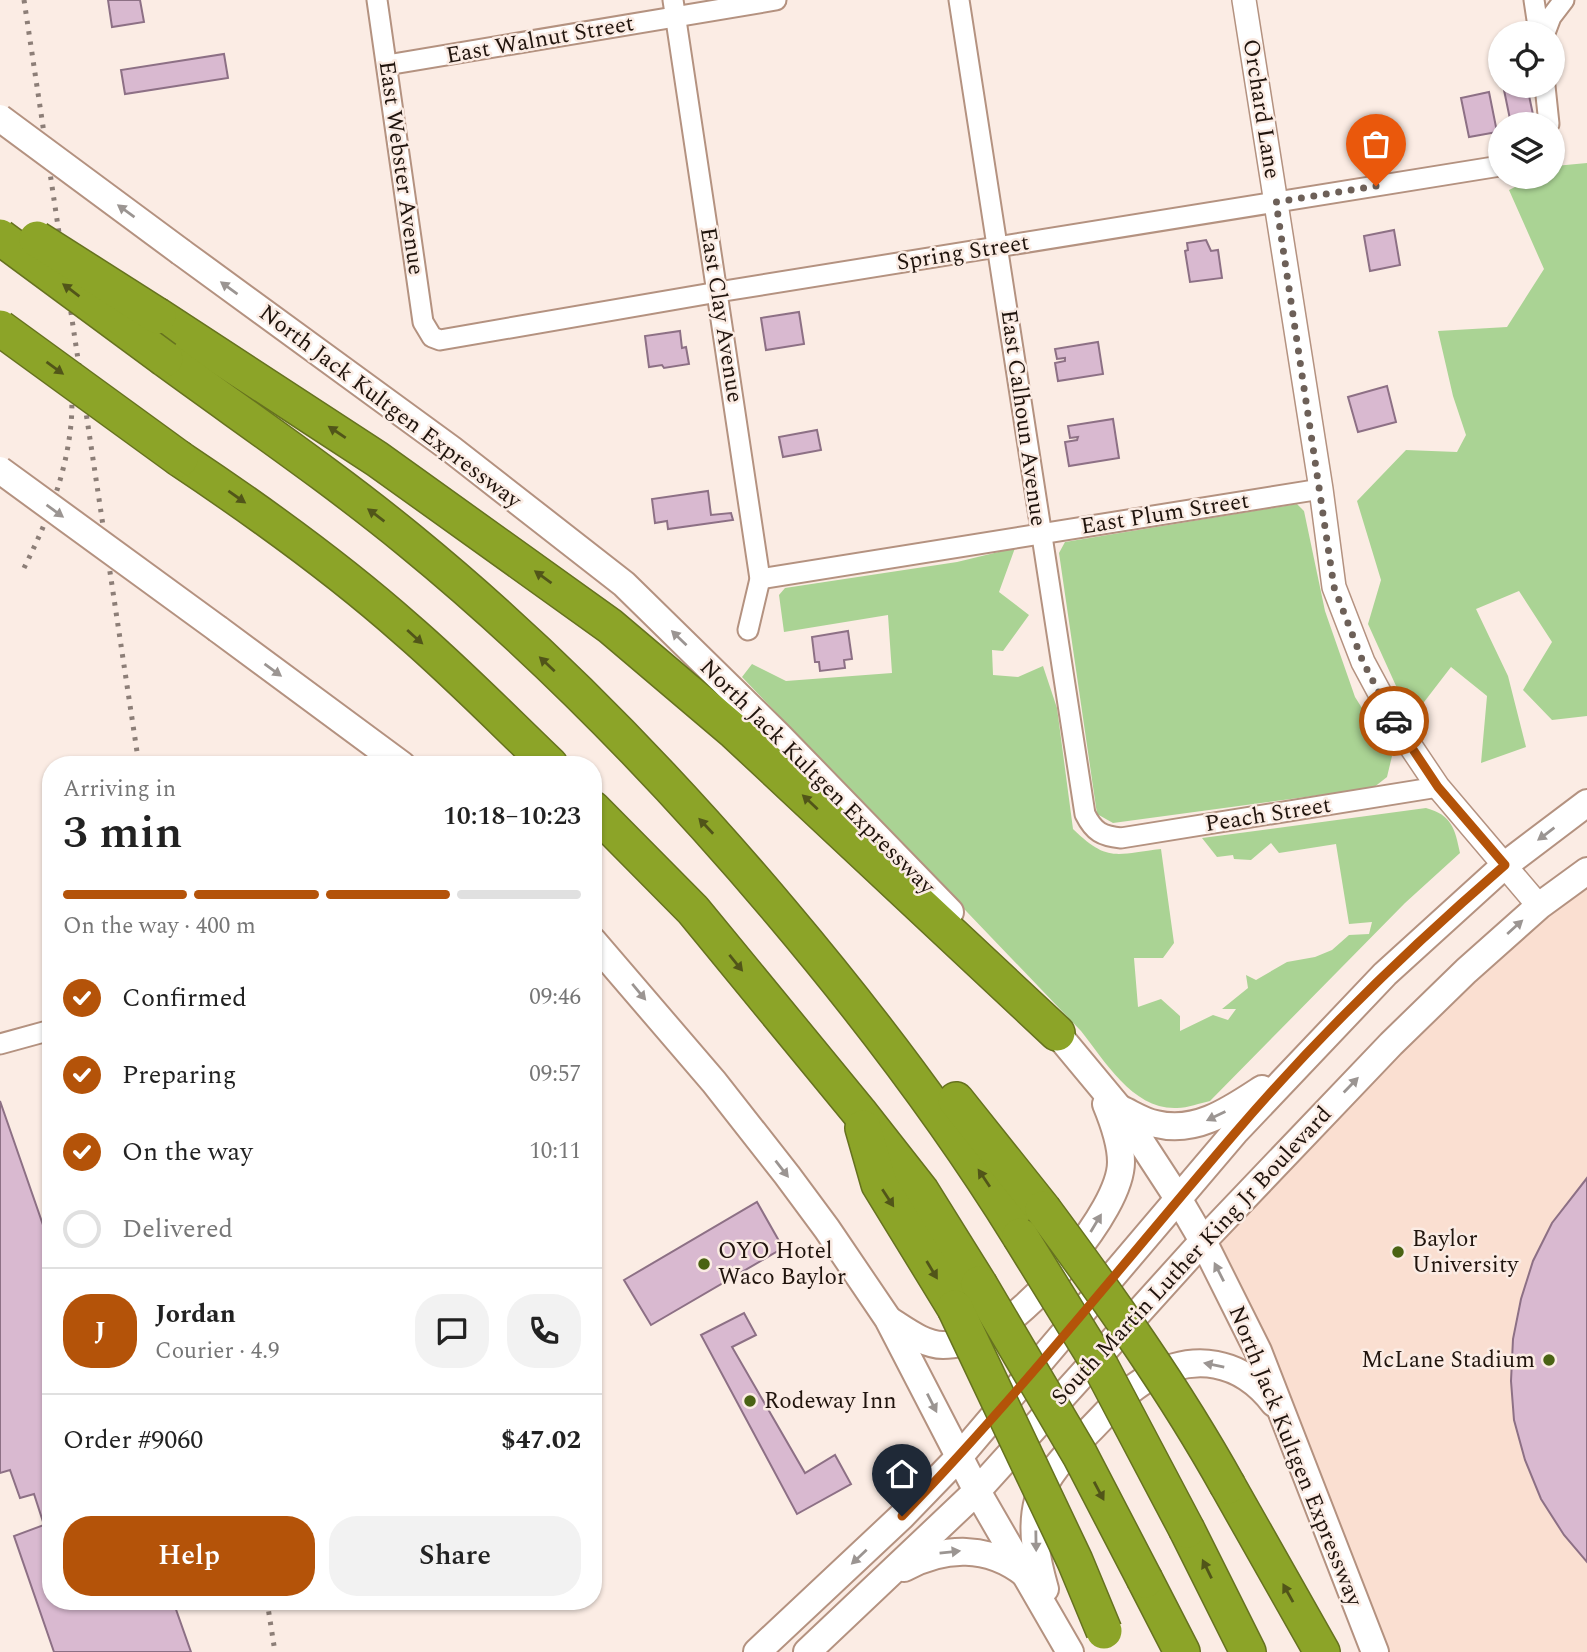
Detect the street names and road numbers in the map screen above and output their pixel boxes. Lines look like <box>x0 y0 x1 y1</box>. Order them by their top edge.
street label: East Walnut Street <box>443 6 637 74</box>
street label: Orchard Lane <box>1233 36 1289 182</box>
street label: East Webster Avenue <box>369 59 433 277</box>
street label: East Clay Avenue <box>690 225 752 405</box>
street label: Spring Street <box>894 225 1032 281</box>
street label: North Jack Kultgen Expressway <box>251 296 530 518</box>
street label: East Calhoun Avenue <box>990 308 1056 528</box>
street label: East Plum Street <box>1078 483 1252 545</box>
street label: North Jack Kultgen Expressway <box>691 651 944 904</box>
street label: Peach Street <box>1202 788 1334 842</box>
street label: South Martin Luther King Jr Boulevard <box>1043 1098 1341 1414</box>
street label: North Jack Kultgen Expressway <box>1219 1300 1372 1612</box>

